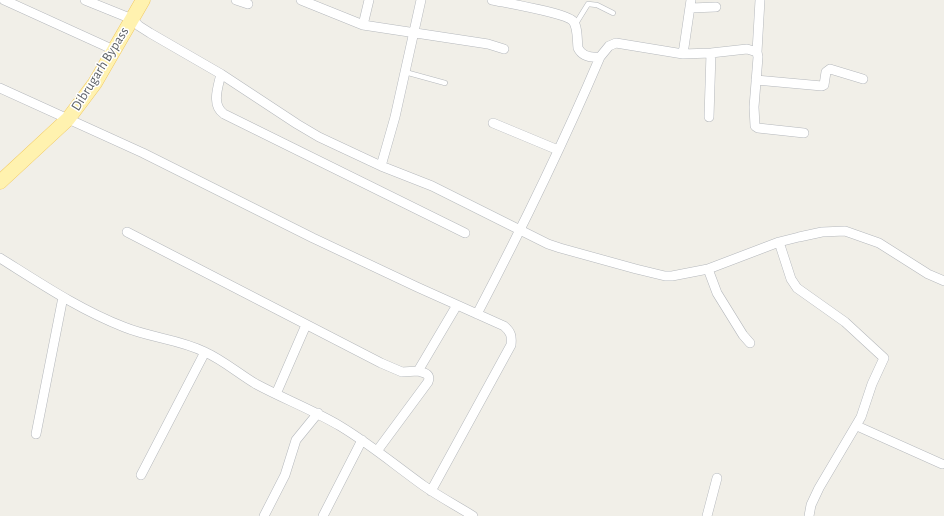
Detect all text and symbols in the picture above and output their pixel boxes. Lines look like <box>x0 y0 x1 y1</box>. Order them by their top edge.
street label: Dibrugarh Bypass <box>68 24 132 114</box>

